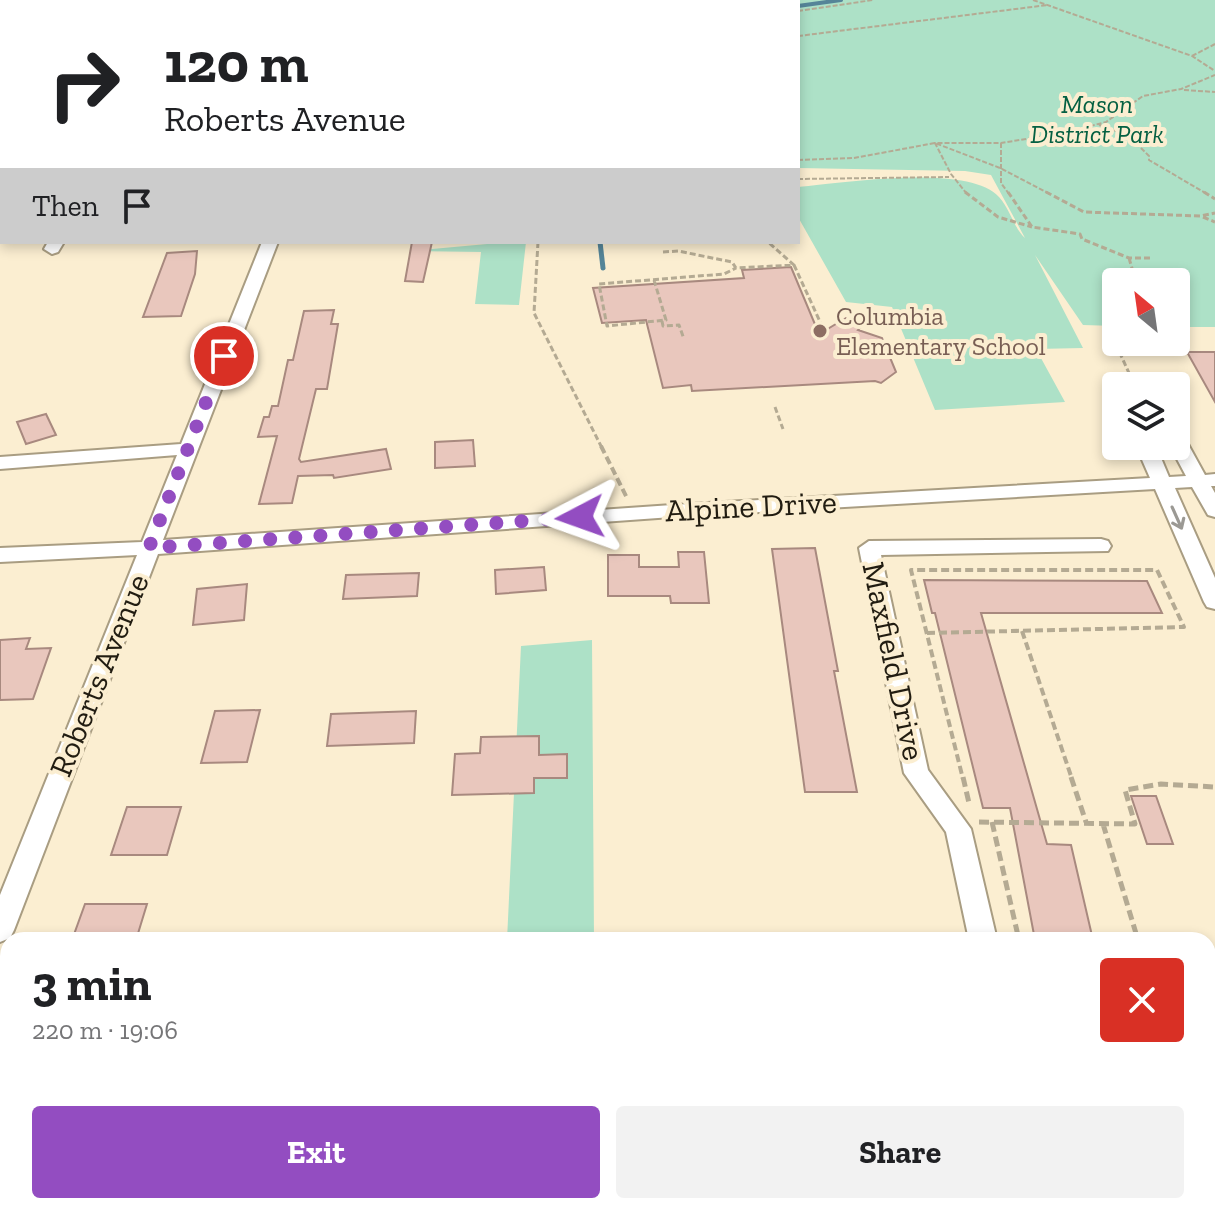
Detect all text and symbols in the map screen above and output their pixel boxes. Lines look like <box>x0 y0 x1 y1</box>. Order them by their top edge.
text: 120 m <box>164 29 308 96</box>
icon: right <box>32 32 136 136</box>
park label: Mason District Park <box>1030 88 1164 150</box>
text: Roberts Avenue <box>164 97 406 140</box>
icon: arrive <box>115 184 159 228</box>
text: Then <box>32 188 99 224</box>
north arrow <box>1102 268 1190 356</box>
map controls <box>1102 268 1190 460</box>
place label: Columbia Elementary School <box>836 300 1046 362</box>
pin <box>190 322 258 390</box>
marker: Columbia Elementary School <box>811 322 829 340</box>
icon: arrive <box>202 334 246 378</box>
button: layers <box>1102 372 1190 460</box>
position arrow <box>538 475 622 559</box>
street label: Alpine Drive <box>664 483 838 529</box>
one-way arrow <box>1170 505 1185 530</box>
street label: Maxfield Drive <box>854 558 934 764</box>
street label: Roberts Avenue <box>41 568 157 782</box>
text: 3 min <box>32 955 151 1012</box>
button: close <box>1100 958 1184 1042</box>
text: 220 m · 19:06 <box>32 1014 178 1046</box>
button: Exit <box>32 1106 600 1198</box>
button: Share <box>616 1106 1184 1198</box>

